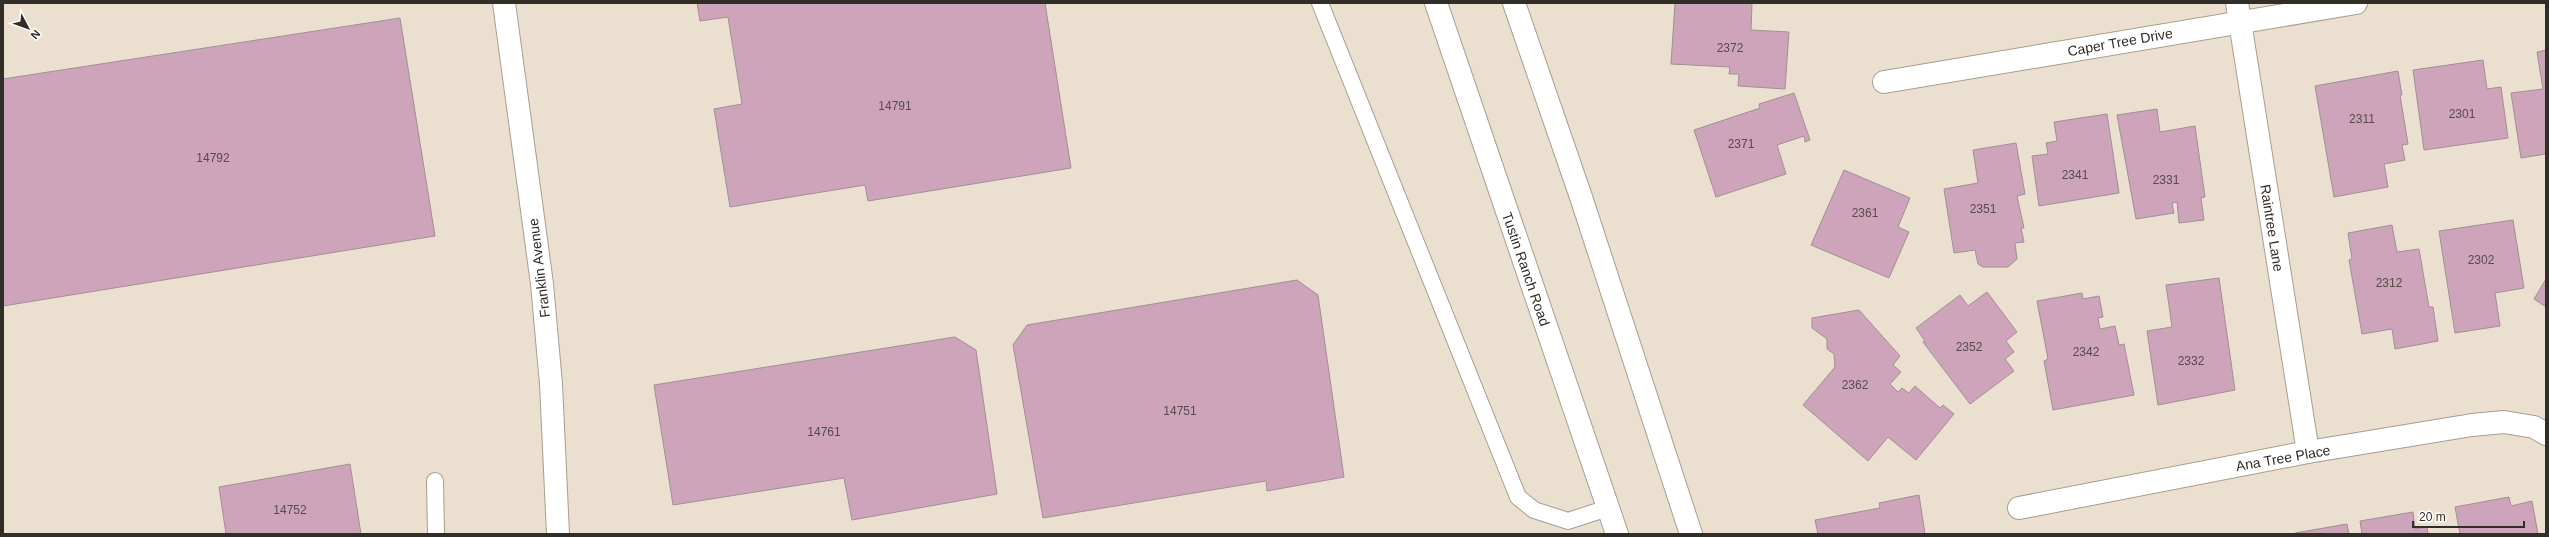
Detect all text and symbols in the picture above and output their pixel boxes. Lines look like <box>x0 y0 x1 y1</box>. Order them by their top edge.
north arrow <box>8 8 48 48</box>
street label: Caper Tree Drive <box>2066 25 2174 59</box>
text: N <box>28 28 43 42</box>
house number: 2372 <box>1717 41 1744 55</box>
house number: 14791 <box>878 99 912 113</box>
house number: 2301 <box>2449 107 2476 121</box>
house number: 2311 <box>2349 112 2375 126</box>
house number: 2371 <box>1728 137 1755 151</box>
house number: 14792 <box>196 151 230 165</box>
house number: 2341 <box>2062 168 2089 182</box>
house number: 2331 <box>2153 173 2180 187</box>
street label: Raintree Lane <box>2257 183 2287 273</box>
house number: 2351 <box>1970 202 1997 216</box>
house number: 2361 <box>1852 206 1879 220</box>
street label: Tustin Ranch Road <box>1499 210 1553 328</box>
street label: Franklin Avenue <box>525 217 553 319</box>
house number: 2302 <box>2468 253 2495 267</box>
house number: 2312 <box>2376 276 2403 290</box>
house number: 2352 <box>1956 340 1983 354</box>
house number: 2342 <box>2073 345 2100 359</box>
house number: 2332 <box>2178 354 2205 368</box>
house number: 2362 <box>1842 378 1869 392</box>
house number: 14751 <box>1163 404 1197 418</box>
house number: 14761 <box>807 425 841 439</box>
street label: Ana Tree Place <box>2234 442 2332 474</box>
house number: 14752 <box>273 503 307 517</box>
scale bar <box>2413 503 2524 529</box>
text: 20 m <box>2419 510 2446 524</box>

